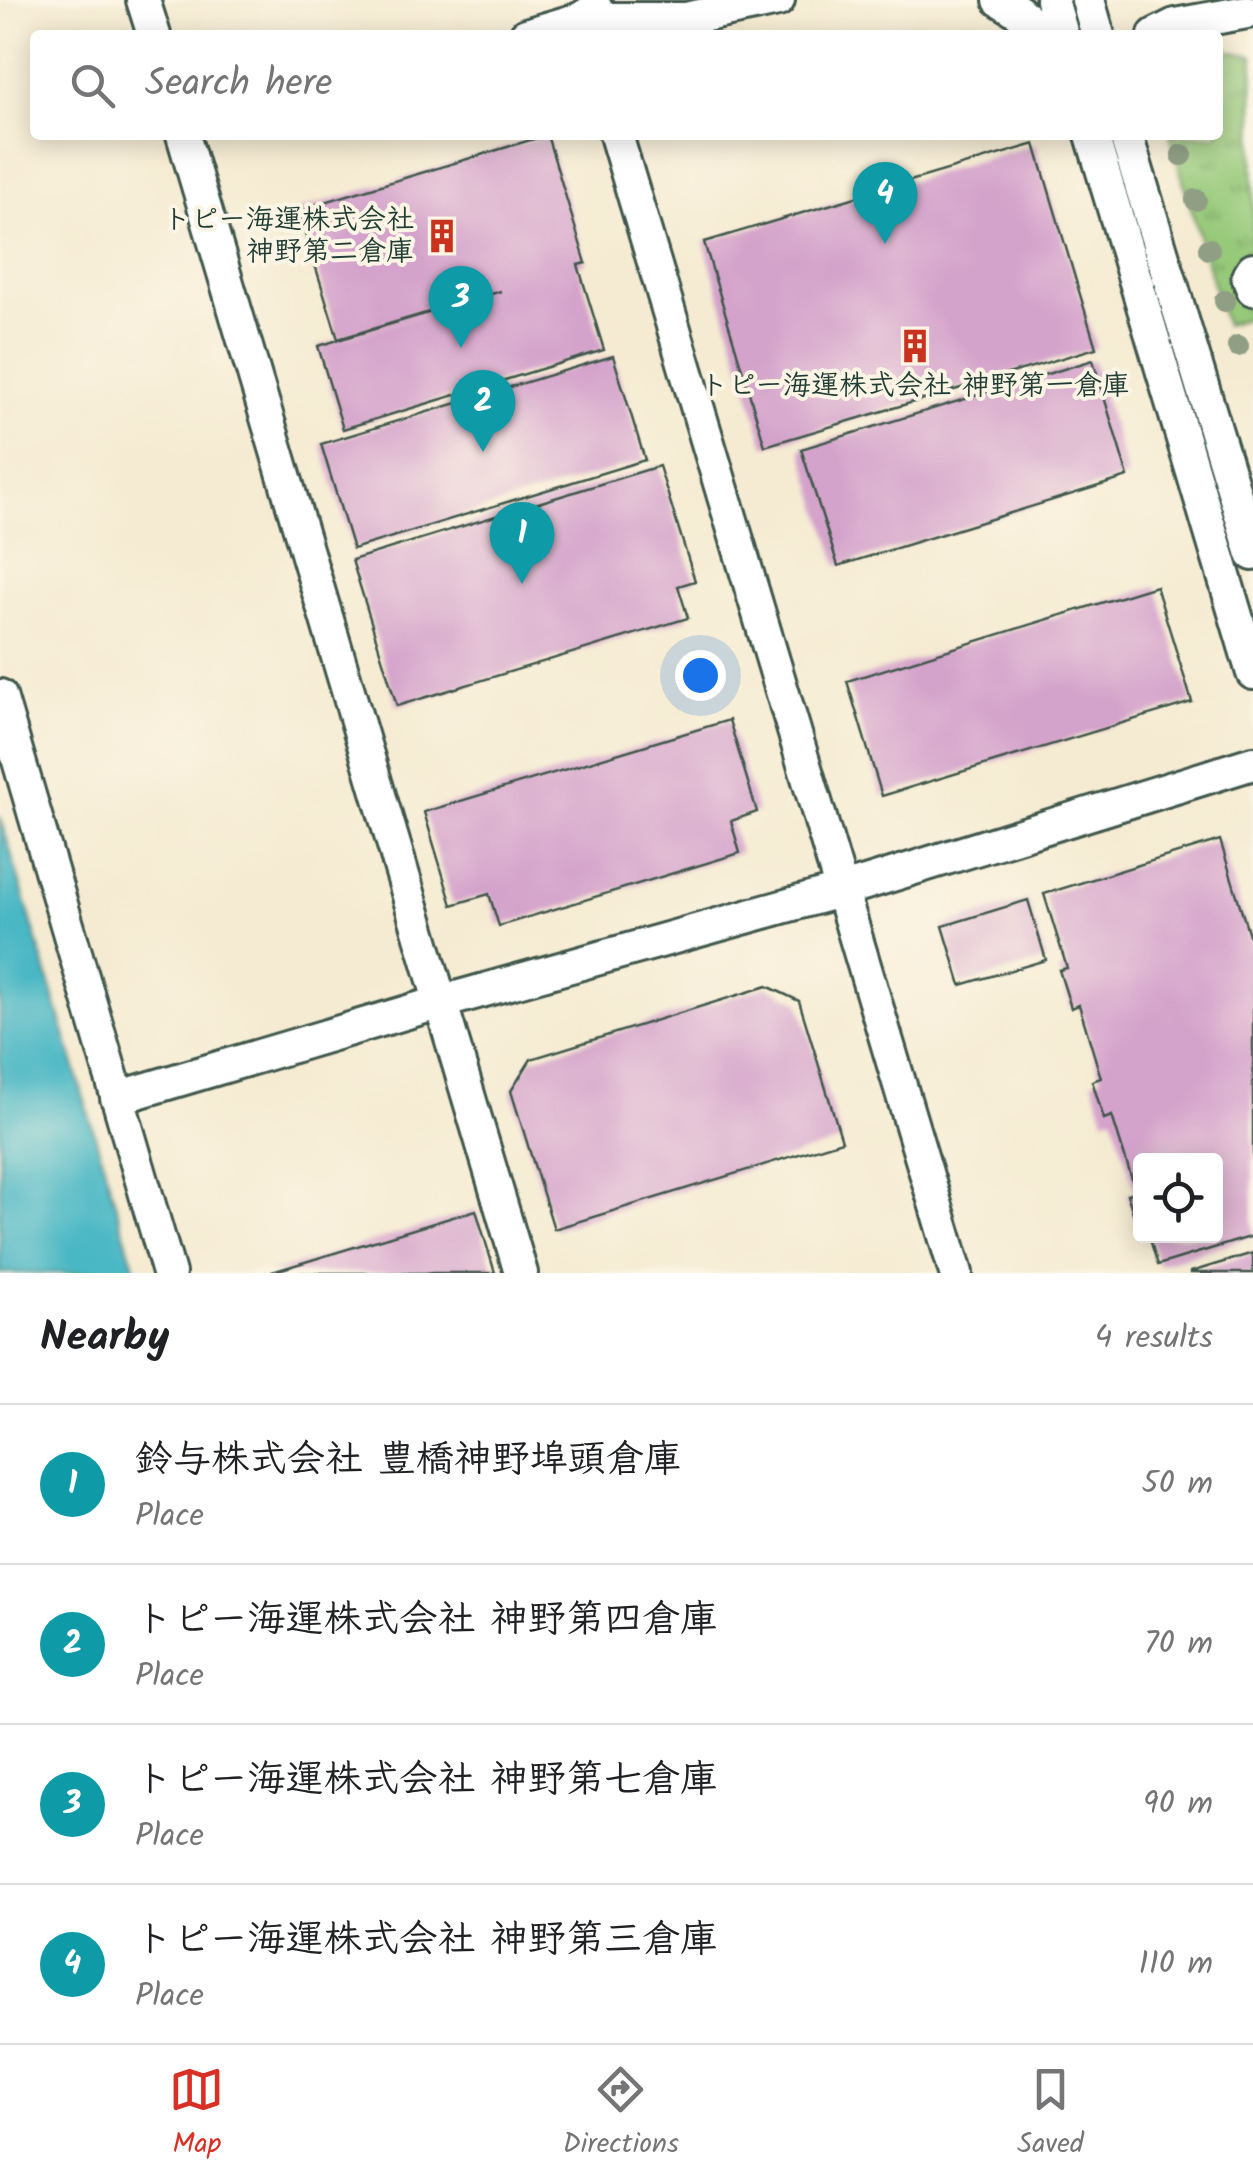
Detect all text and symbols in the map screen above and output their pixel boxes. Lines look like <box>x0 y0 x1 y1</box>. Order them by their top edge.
search box <box>30 30 1223 140</box>
text: Search here <box>145 55 332 115</box>
icon: search <box>65 58 120 113</box>
pin: 4 <box>852 162 918 244</box>
place label: トピー海運株式会社 神野第二倉庫 <box>163 198 414 275</box>
building icon: トピー海運株式会社 神野第二倉庫 <box>423 217 461 255</box>
pin: 3 <box>428 266 494 348</box>
building icon: トピー海運株式会社 神野第一倉庫 <box>896 327 934 365</box>
place label: トピー海運株式会社 神野第一倉庫 <box>700 364 1130 409</box>
pin: 2 <box>450 370 516 452</box>
pin: 1 <box>490 502 554 584</box>
your location <box>675 650 726 701</box>
map controls <box>1133 1153 1223 1243</box>
button: locate <box>1133 1153 1223 1243</box>
text: Nearby <box>40 1305 169 1372</box>
text: 4 results <box>1095 1313 1213 1364</box>
text: 鈴与株式会社 豊橋神野埠頭倉庫 <box>135 1431 682 1491</box>
text: 1 <box>68 1459 77 1510</box>
text: 50 m <box>1142 1459 1213 1510</box>
text: Place <box>135 1491 204 1542</box>
text: トピー海運株式会社 神野第四倉庫 <box>135 1591 718 1651</box>
text: 2 <box>63 1619 82 1670</box>
text: 70 m <box>1144 1619 1213 1670</box>
text: Place <box>135 1651 204 1702</box>
text: トピー海運株式会社 神野第七倉庫 <box>135 1751 718 1811</box>
text: 3 <box>64 1779 81 1830</box>
text: 90 m <box>1143 1779 1213 1830</box>
text: Place <box>135 1811 204 1862</box>
text: トピー海運株式会社 神野第三倉庫 <box>135 1911 718 1971</box>
text: 4 <box>64 1939 81 1990</box>
text: 110 m <box>1139 1939 1213 1990</box>
text: Place <box>135 1971 204 2022</box>
tab: Map <box>169 2062 224 2167</box>
tab: Directions <box>563 2062 679 2167</box>
tab: Saved <box>1017 2062 1084 2167</box>

